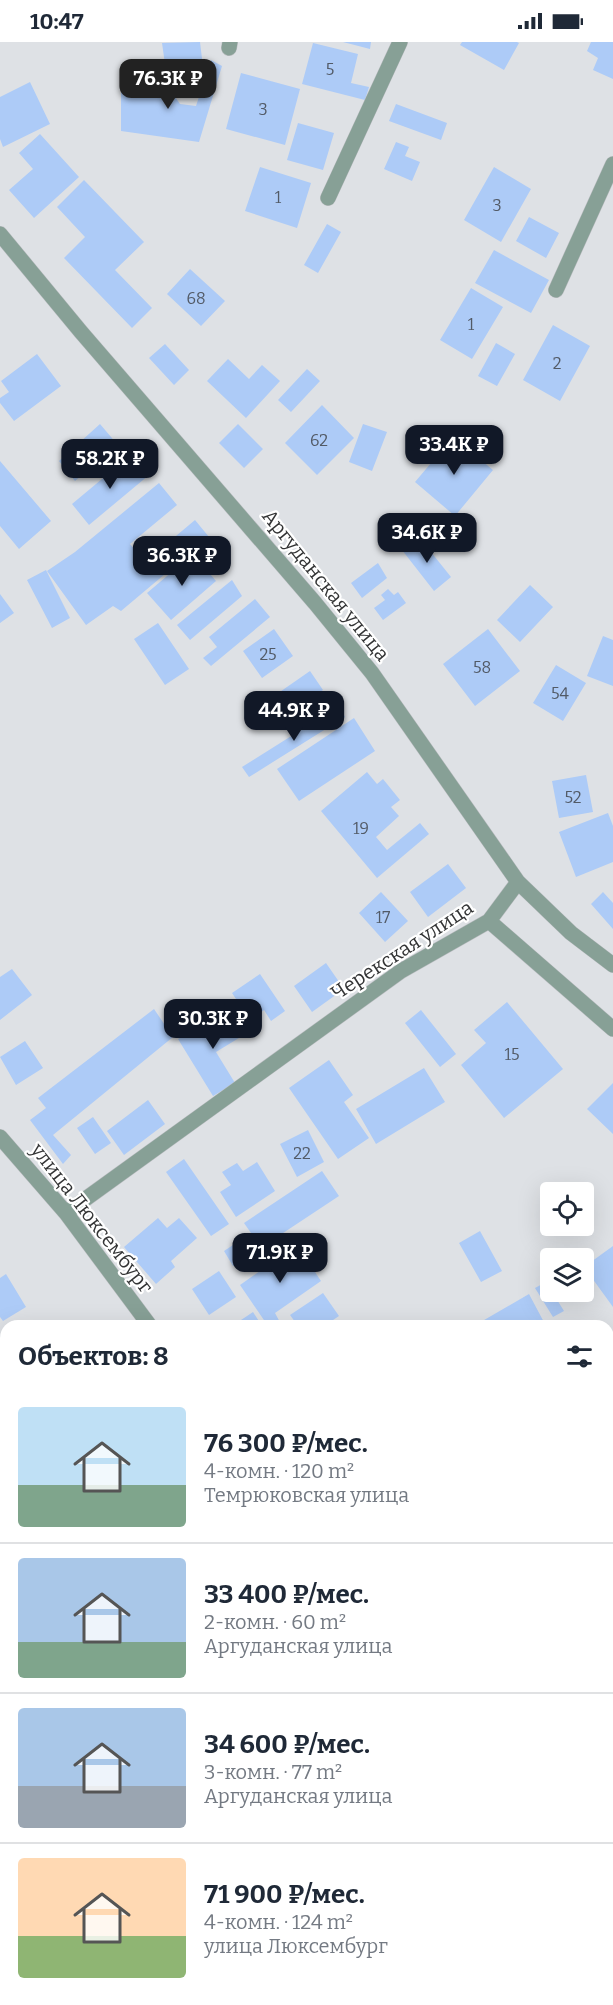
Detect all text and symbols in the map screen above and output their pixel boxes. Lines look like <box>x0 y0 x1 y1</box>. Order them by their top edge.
text: 10:47 <box>30 8 84 35</box>
pin: 76.3K ₽ <box>113 59 223 110</box>
house number: 5 <box>326 60 334 79</box>
text: 76.3K ₽ <box>133 66 203 90</box>
house number: 3 <box>258 100 268 119</box>
house number: 1 <box>275 188 282 207</box>
house number: 3 <box>492 196 502 215</box>
house number: 68 <box>186 289 206 308</box>
house number: 1 <box>468 315 475 334</box>
house number: 2 <box>553 354 561 373</box>
pin: 33.4K ₽ <box>399 425 509 476</box>
house number: 62 <box>310 431 328 450</box>
text: 33.4K ₽ <box>419 432 489 456</box>
pin: 58.2K ₽ <box>55 439 165 490</box>
text: 58.2K ₽ <box>75 446 145 470</box>
street label: Аргуданская улица <box>257 504 395 666</box>
pin: 34.6K ₽ <box>372 513 482 564</box>
text: 34.6K ₽ <box>392 520 462 544</box>
pin: 36.3K ₽ <box>127 536 237 587</box>
text: 36.3K ₽ <box>147 543 217 567</box>
house number: 25 <box>259 645 277 664</box>
house number: 58 <box>473 658 491 677</box>
house number: 54 <box>551 684 570 703</box>
pin: 44.9K ₽ <box>239 691 349 742</box>
text: 44.9K ₽ <box>258 698 330 722</box>
house number: 52 <box>565 788 581 807</box>
house number: 19 <box>353 819 369 838</box>
street label: Черекская улица <box>326 895 478 1005</box>
house number: 17 <box>376 908 390 927</box>
pin: 30.3K ₽ <box>158 999 268 1050</box>
text: 30.3K ₽ <box>178 1006 248 1030</box>
house number: 15 <box>504 1045 520 1064</box>
street label: улица Люксембург <box>25 1137 158 1298</box>
house number: 22 <box>293 1144 311 1163</box>
map controls <box>540 1182 594 1302</box>
button: locate <box>540 1182 594 1236</box>
pin: 71.9K ₽ <box>225 1233 335 1284</box>
text: 71.9K ₽ <box>247 1240 313 1264</box>
button: layers <box>540 1248 594 1302</box>
icon: filters <box>563 1340 596 1373</box>
text: Объектов: 8 <box>18 1341 169 1372</box>
text: 76 300 ₽/мес. <box>204 1428 368 1459</box>
icon: home <box>66 1431 138 1503</box>
text: 4-комн. · 120 m² <box>204 1459 354 1483</box>
text: Темрюковская улица <box>204 1483 409 1507</box>
text: 33 400 ₽/мес. <box>204 1579 369 1610</box>
icon: home <box>66 1582 138 1654</box>
text: 2-комн. · 60 m² <box>204 1610 346 1634</box>
text: Аргуданская улица <box>204 1634 392 1658</box>
text: 34 600 ₽/мес. <box>204 1729 370 1760</box>
icon: home <box>66 1732 138 1804</box>
text: 3-комн. · 77 m² <box>204 1760 342 1784</box>
text: Аргуданская улица <box>204 1784 392 1808</box>
text: 71 900 ₽/мес. <box>204 1879 365 1910</box>
icon: home <box>66 1882 138 1954</box>
text: 4-комн. · 124 m² <box>204 1910 353 1934</box>
text: улица Люксембург <box>204 1934 388 1958</box>

